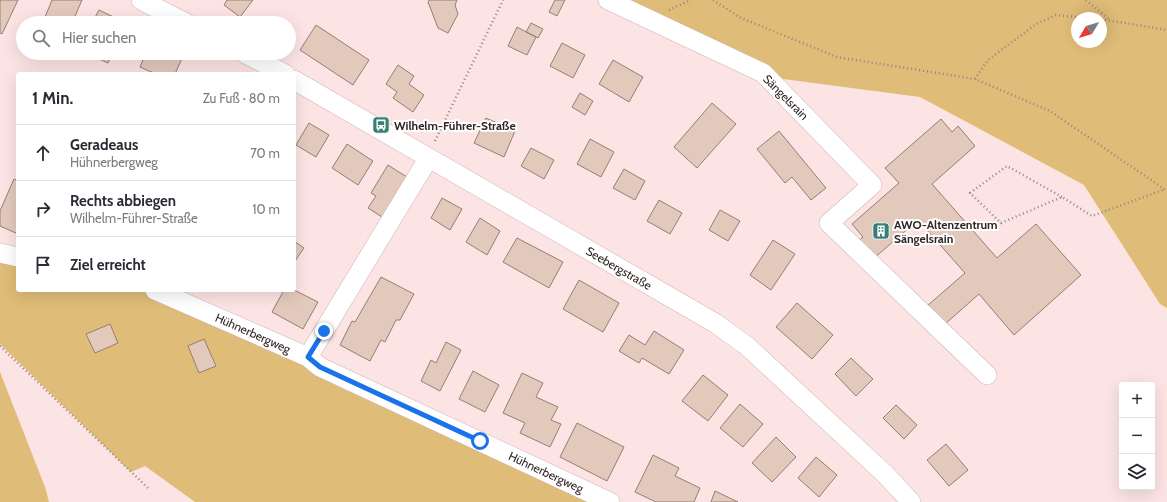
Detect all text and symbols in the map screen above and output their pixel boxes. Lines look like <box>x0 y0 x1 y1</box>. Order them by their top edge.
north arrow <box>1071 12 1107 48</box>
search box <box>16 16 296 60</box>
icon: search <box>30 27 52 49</box>
text: Hier suchen <box>62 29 137 47</box>
street label: Sängelsrain <box>760 71 812 123</box>
text: 1 Min. <box>32 88 73 108</box>
text: Zu Fuß · 80 m <box>203 90 280 106</box>
bus stop icon: Wilhelm-Führer-Straße <box>371 115 391 135</box>
place label: Wilhelm-Führer-Straße <box>394 118 516 133</box>
text: Geradeaus <box>70 136 138 154</box>
icon: ahead <box>32 142 54 164</box>
text: 70 m <box>250 145 280 161</box>
text: Hühnerbergweg <box>70 154 158 170</box>
text: Rechts abbiegen <box>70 192 176 210</box>
icon: right <box>32 198 54 220</box>
text: 10 m <box>252 201 280 217</box>
text: Wilhelm-Führer-Straße <box>70 210 198 226</box>
place label: AWO-Altenzentrum Sängelsrain <box>894 217 998 246</box>
building icon: AWO-Altenzentrum Sängelsrain <box>871 221 891 241</box>
street label: Seebergstraße <box>584 243 654 293</box>
icon: arrive <box>32 254 54 276</box>
text: Ziel erreicht <box>70 256 146 274</box>
street label: Hühnerbergweg <box>213 310 294 357</box>
route end <box>315 322 333 340</box>
map controls <box>1119 382 1155 490</box>
button: + <box>1119 382 1155 418</box>
button: − <box>1119 418 1155 454</box>
route start <box>471 432 489 450</box>
street label: Hühnerbergweg <box>506 448 587 496</box>
button: layers <box>1119 454 1155 490</box>

